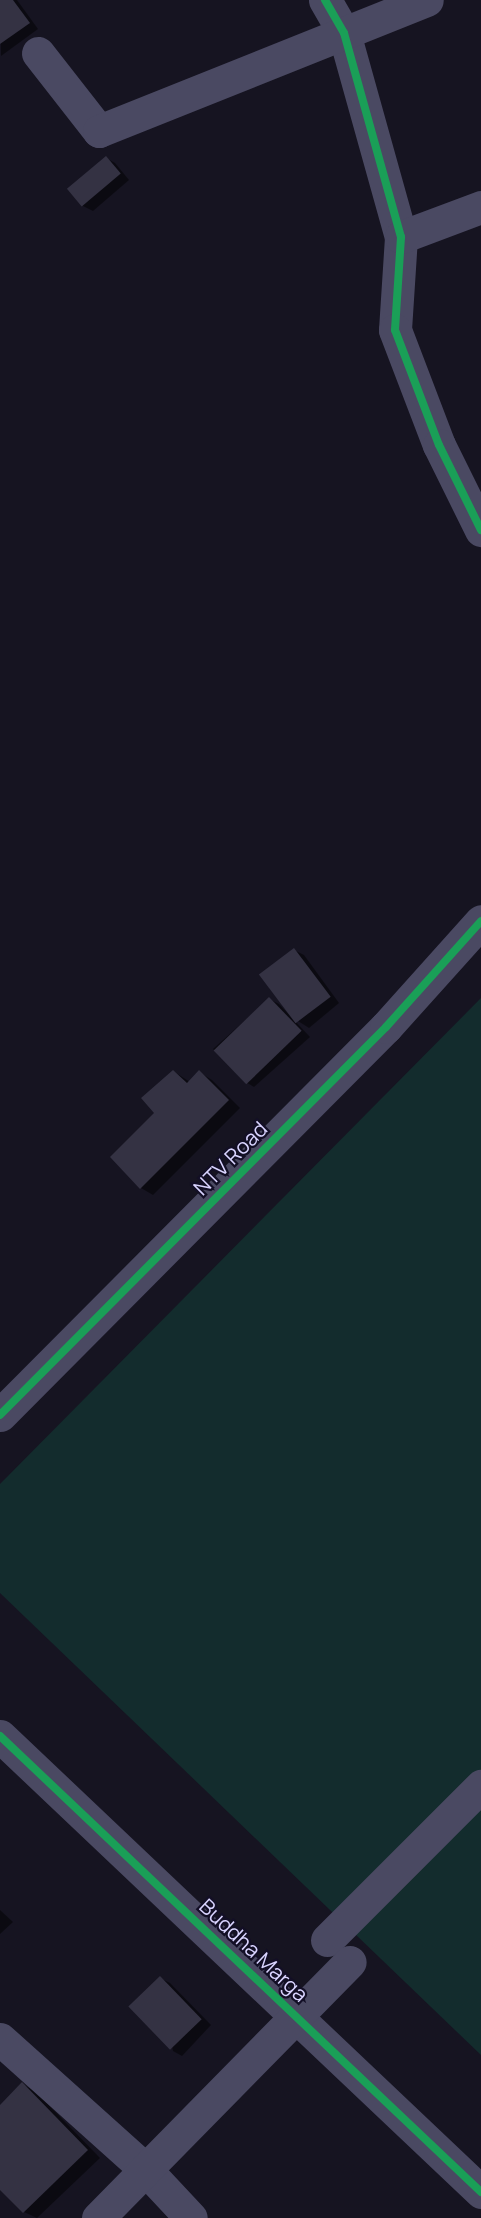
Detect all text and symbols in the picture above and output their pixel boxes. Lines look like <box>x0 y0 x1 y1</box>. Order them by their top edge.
street label: NTV Road <box>188 1116 272 1200</box>
street label: Buddha Marga <box>195 1893 313 2007</box>

